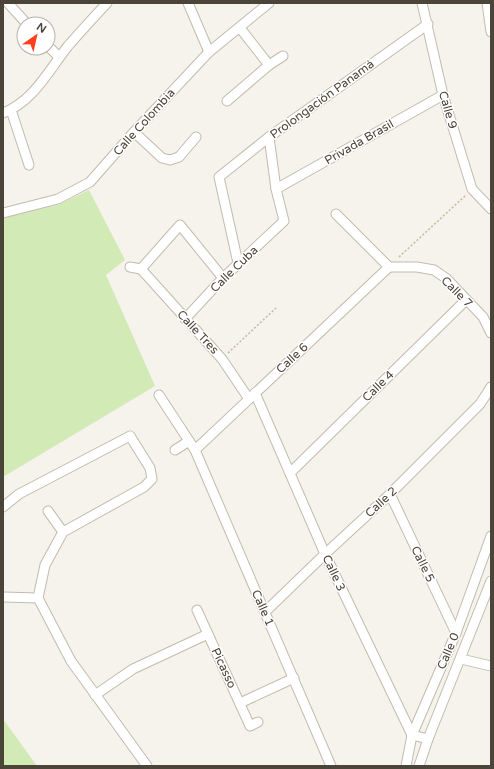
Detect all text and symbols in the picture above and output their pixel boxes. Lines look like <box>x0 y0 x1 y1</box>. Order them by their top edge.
north arrow <box>16 16 56 56</box>
text: N <box>34 20 49 36</box>
street label: Prolongación Panamá <box>267 57 377 141</box>
street label: Calle Colombia <box>110 86 178 158</box>
street label: Calle 9 <box>436 90 460 130</box>
street label: Privada Brasil <box>322 117 396 167</box>
street label: Calle Cuba <box>207 243 261 295</box>
street label: Calle 7 <box>438 273 476 311</box>
street label: Calle Tres <box>174 307 222 357</box>
street label: Calle 6 <box>273 340 311 376</box>
street label: Calle 4 <box>359 367 397 404</box>
street label: Calle 2 <box>362 484 400 520</box>
street label: Calle 5 <box>408 544 438 584</box>
street label: Calle 3 <box>320 553 348 593</box>
street label: Calle 1 <box>249 588 277 628</box>
street label: Calle 0 <box>434 630 462 671</box>
street label: Picasso <box>209 646 239 690</box>

